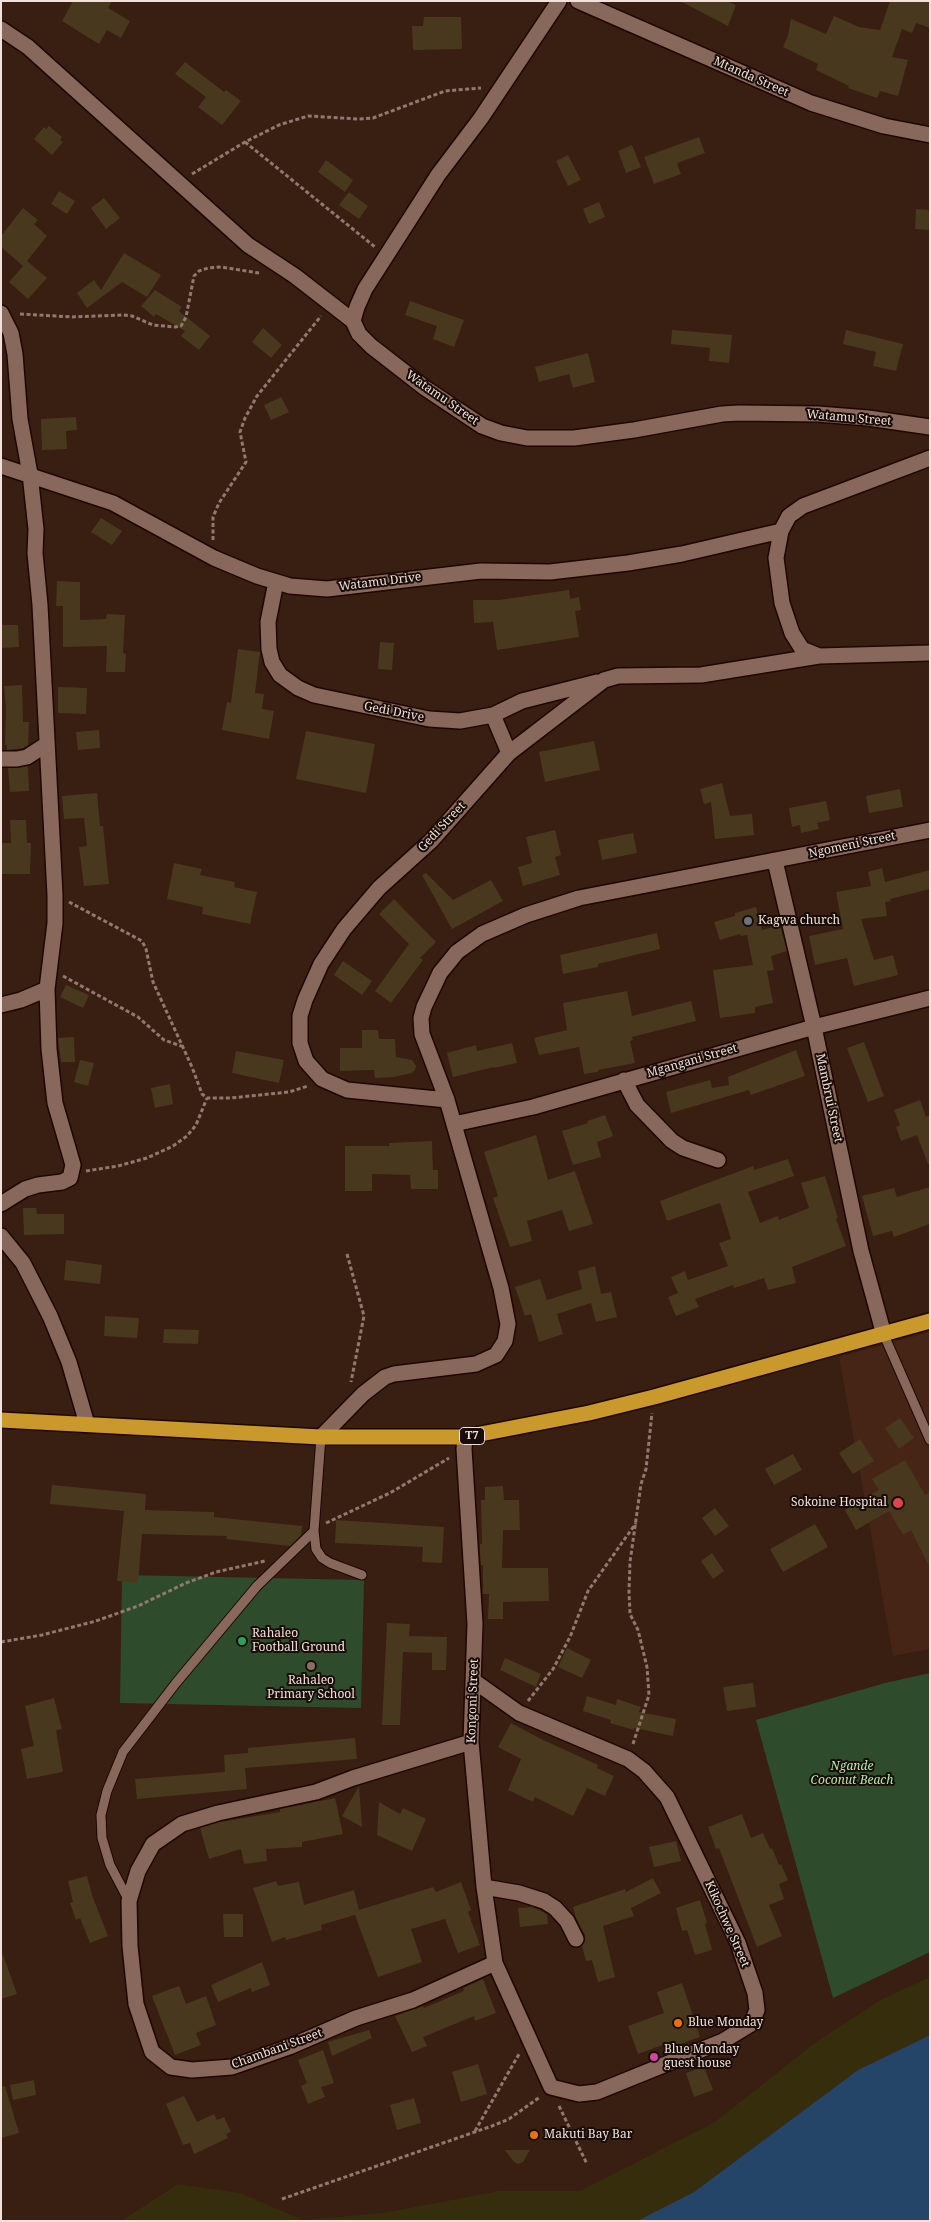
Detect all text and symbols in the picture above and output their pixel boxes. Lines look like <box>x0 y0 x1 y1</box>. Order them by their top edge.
street label: Mtanda Street <box>711 54 791 100</box>
street label: Watamu Street <box>403 368 481 428</box>
street label: Watamu Street <box>806 407 892 429</box>
street label: Watamu Drive <box>338 570 422 594</box>
street label: Gedi Drive <box>363 699 425 725</box>
street label: Gedi Street <box>415 799 469 855</box>
street label: Ngomeni Street <box>807 829 897 861</box>
place label: Kagwa church <box>758 914 840 928</box>
marker: Kagwa church <box>742 915 754 927</box>
street label: Mgangani Street <box>645 1041 739 1081</box>
street label: Mambrui Street <box>813 1052 845 1144</box>
road number: T7 <box>460 1428 484 1444</box>
place label: Sokoine Hospital <box>791 1496 887 1510</box>
marker: Sokoine Hospital <box>891 1496 905 1510</box>
place label: Rahaleo Football Ground <box>252 1627 345 1655</box>
marker: Rahaleo Football Ground <box>236 1635 248 1647</box>
street label: Kongoni Street <box>464 1659 482 1743</box>
marker: Rahaleo Primary School <box>305 1660 317 1672</box>
place label: Rahaleo Primary School <box>267 1674 355 1702</box>
park label: Ngande Coconut Beach <box>811 1760 893 1788</box>
street label: Kikochwe Street <box>702 1879 752 1969</box>
place label: Blue Monday <box>688 2016 763 2030</box>
marker: Blue Monday <box>672 2017 684 2029</box>
street label: Chambani Street <box>230 2026 324 2072</box>
place label: Blue Monday guest house <box>664 2043 739 2071</box>
marker: Blue Monday guest house <box>648 2051 660 2063</box>
place label: Makuti Bay Bar <box>544 2128 632 2142</box>
marker: Makuti Bay Bar <box>528 2129 540 2141</box>

